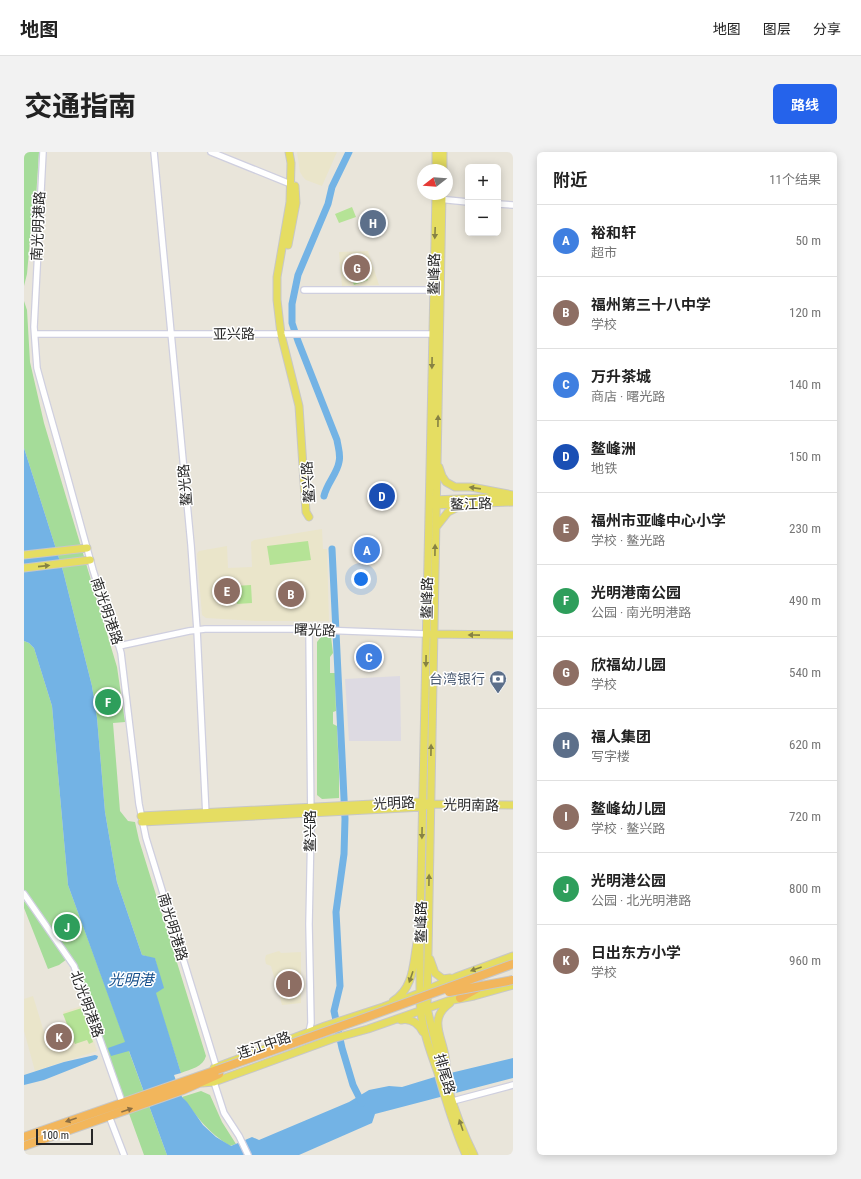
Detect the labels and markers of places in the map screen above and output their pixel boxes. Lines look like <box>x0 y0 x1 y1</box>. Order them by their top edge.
pin: H <box>360 208 386 238</box>
pin: G <box>344 253 370 283</box>
pin: D <box>369 481 395 511</box>
pin: A <box>354 535 380 565</box>
pin: E <box>214 576 240 606</box>
pin: B <box>278 579 304 609</box>
pin: C <box>356 642 382 672</box>
bank icon: 台湾银行 <box>488 669 508 694</box>
place label: 台湾银行 <box>429 671 485 687</box>
pin: F <box>95 687 121 717</box>
pin: J <box>54 912 80 942</box>
pin: I <box>276 969 302 999</box>
pin: K <box>46 1022 72 1052</box>

